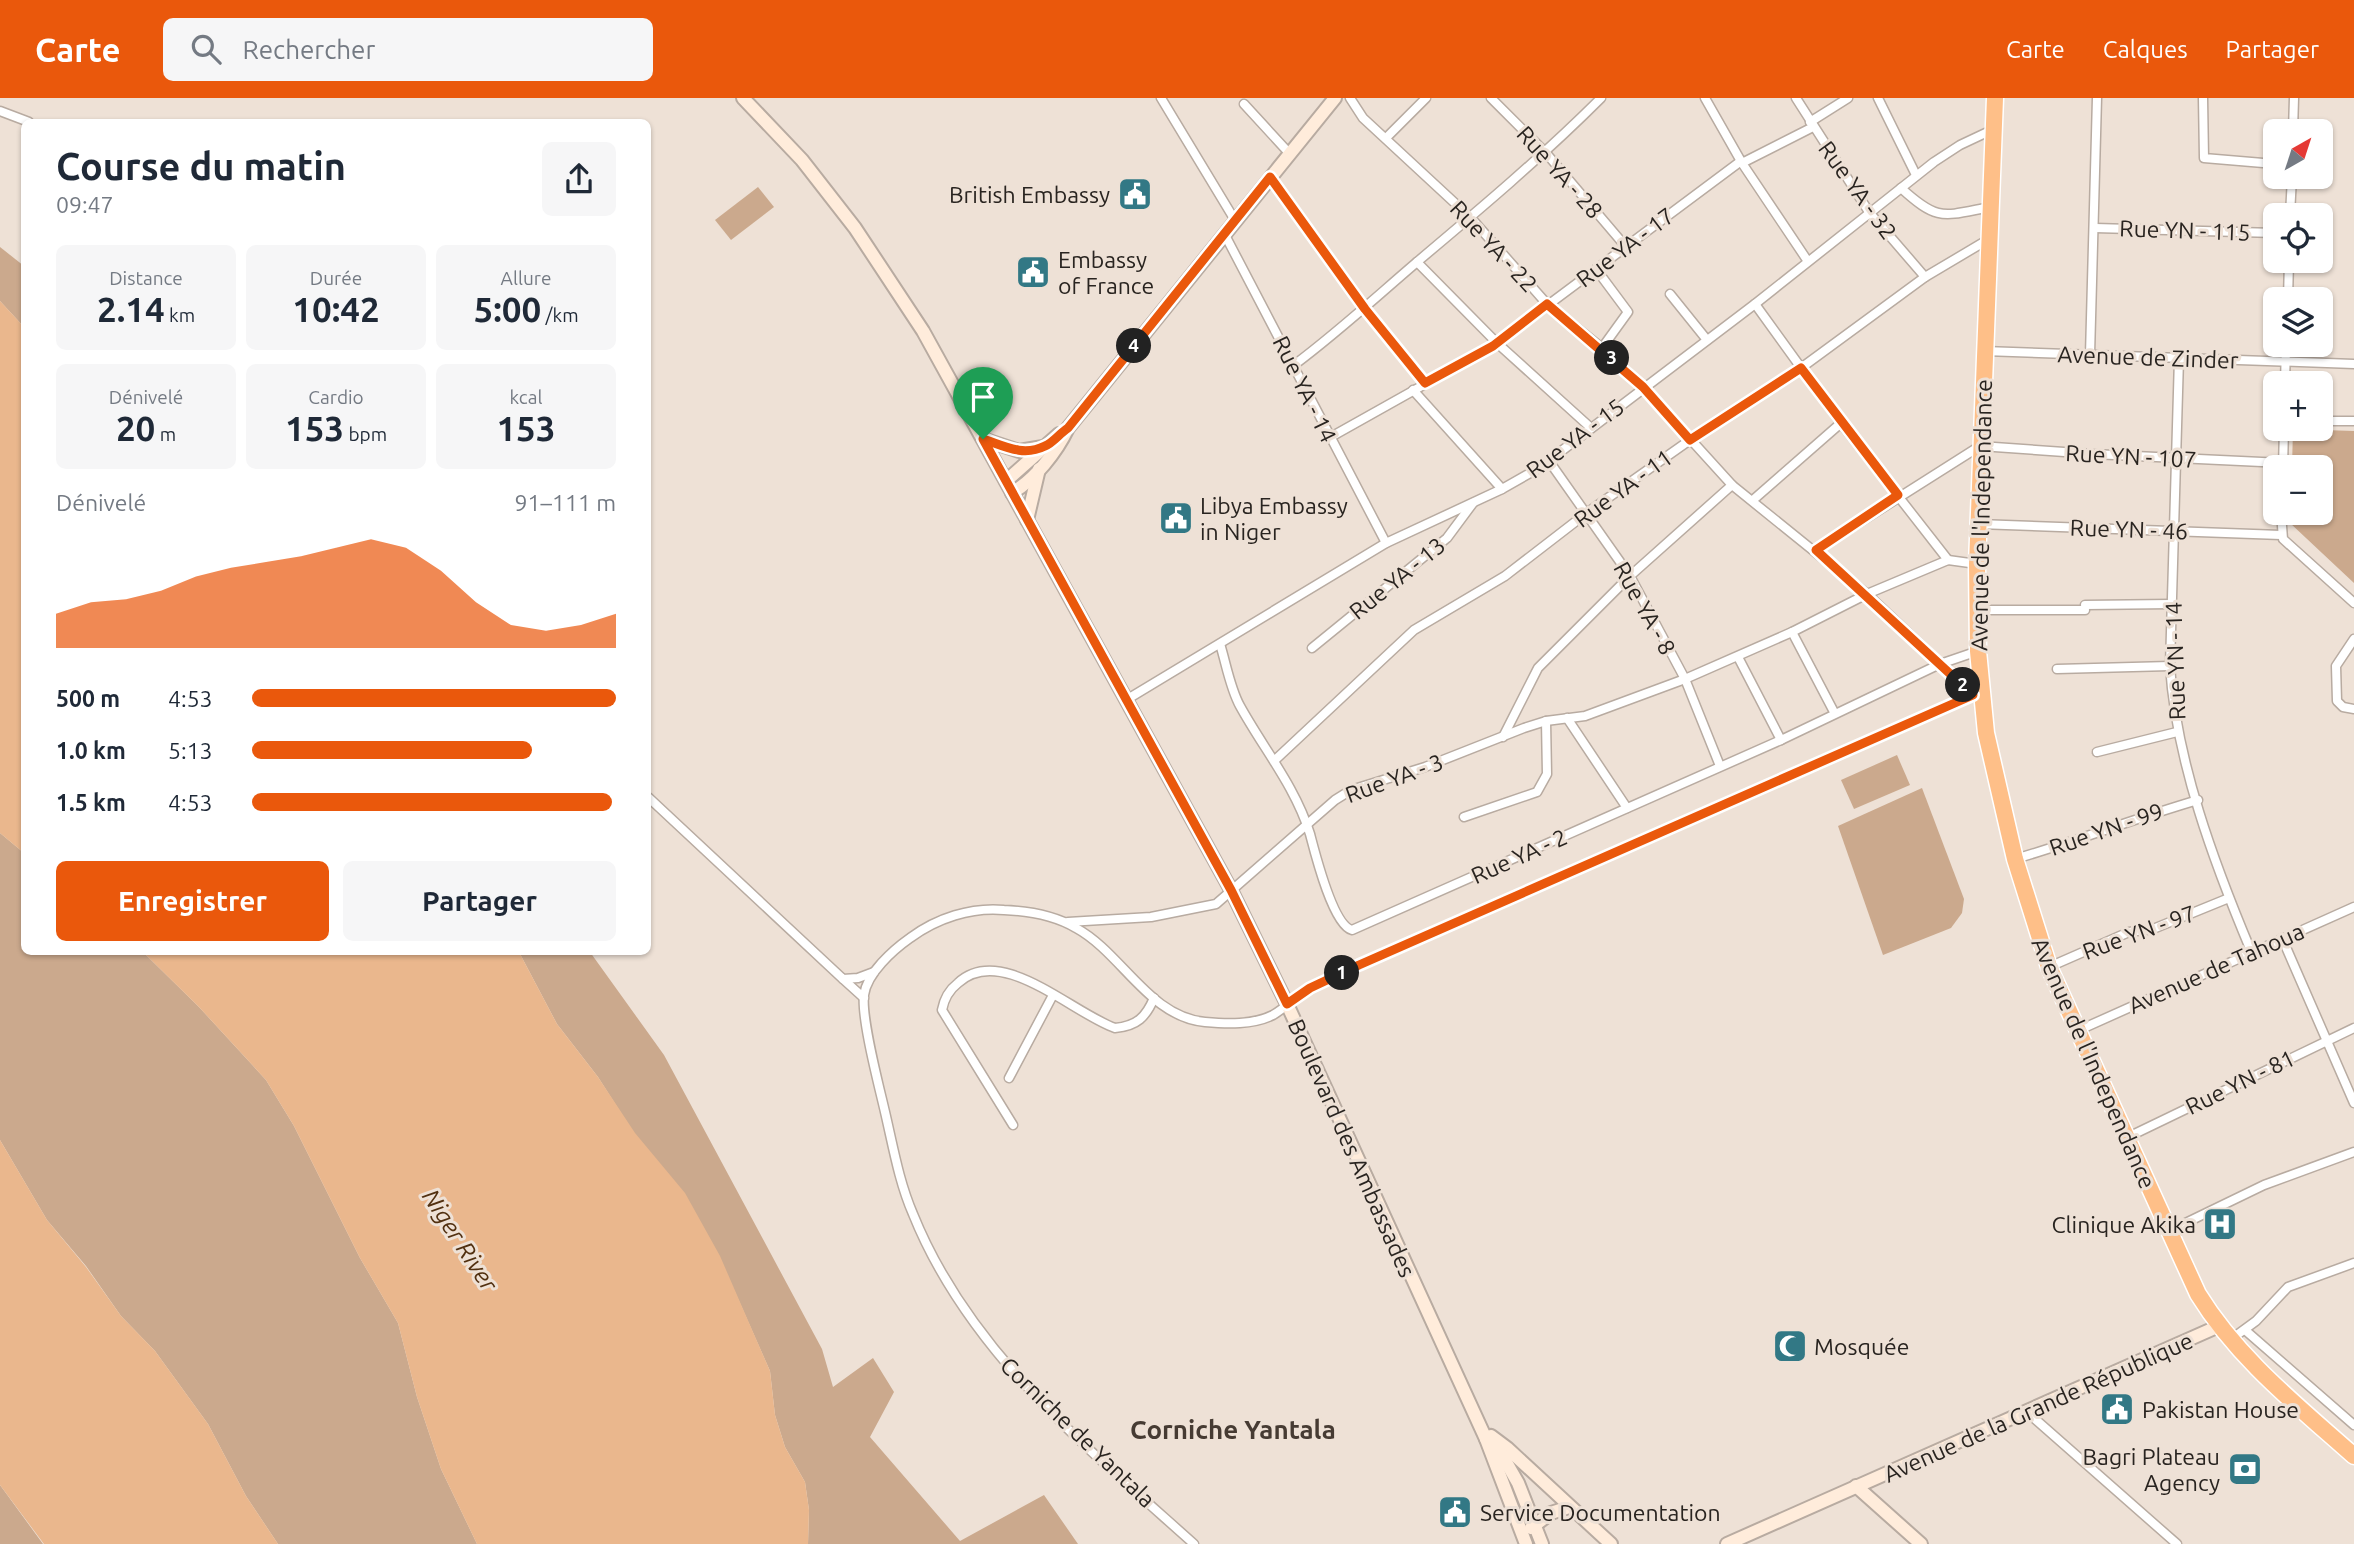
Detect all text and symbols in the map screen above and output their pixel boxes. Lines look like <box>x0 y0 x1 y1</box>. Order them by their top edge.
search box <box>163 18 653 81</box>
icon: search <box>187 30 225 68</box>
text: Carte <box>35 31 121 68</box>
text: Rechercher <box>243 35 375 64</box>
text: Carte <box>2006 36 2065 63</box>
text: Calques <box>2103 36 2188 63</box>
text: Partager <box>2226 36 2319 63</box>
north arrow <box>2263 119 2333 189</box>
map controls <box>2263 119 2333 525</box>
street label: Rue YA - 28 <box>1512 121 1608 223</box>
street label: Rue YA - 32 <box>1814 136 1902 244</box>
button: share <box>542 142 616 216</box>
text: Course du matin <box>56 145 346 187</box>
public building icon: British Embassy <box>1116 175 1154 213</box>
place label: British Embassy <box>949 182 1110 207</box>
text: 09:47 <box>56 192 114 217</box>
street label: Rue YA - 22 <box>1446 195 1542 297</box>
street label: Rue YA - 17 <box>1571 202 1679 292</box>
button: locate <box>2263 203 2333 273</box>
street label: Rue YN - 115 <box>2119 215 2251 245</box>
place label: Embassy of France <box>1058 247 1154 298</box>
public building icon: Embassy of France <box>1014 253 1052 291</box>
text: Distance <box>109 267 183 289</box>
text: Durée <box>310 267 362 289</box>
text: Allure <box>501 267 551 289</box>
button: layers <box>2263 287 2333 357</box>
text: 2.14 <box>97 289 165 329</box>
text: 10:42 <box>292 289 380 329</box>
text: 5:00 <box>473 289 541 329</box>
text: km <box>165 304 195 326</box>
text: /km <box>541 304 579 326</box>
pin: 4 <box>1116 328 1152 364</box>
street label: Rue YA - 14 <box>1269 332 1341 446</box>
text: 4 <box>1128 334 1139 356</box>
pin: 3 <box>1594 341 1630 376</box>
street label: Avenue de Zinder <box>2057 341 2239 373</box>
text: 3 <box>1606 346 1617 368</box>
pin <box>953 367 1013 439</box>
button: + <box>2263 371 2333 441</box>
icon: arrive <box>964 378 1002 416</box>
street label: Avenue de l'Independance <box>1966 379 1996 651</box>
text: Dénivelé <box>109 386 183 408</box>
text: Cardio <box>308 386 364 408</box>
text: kcal <box>510 386 542 408</box>
street label: Rue YA - 15 <box>1521 393 1629 483</box>
text: 20 <box>116 408 155 448</box>
text: 153 <box>285 408 344 448</box>
text: 153 <box>496 408 556 448</box>
text: m <box>155 423 176 445</box>
text: bpm <box>344 423 387 445</box>
street label: Rue YN - 107 <box>2065 440 2197 472</box>
street label: Rue YA - 11 <box>1569 444 1677 532</box>
button: − <box>2263 455 2333 525</box>
text: Dénivelé <box>56 490 146 515</box>
text: 91–111 m <box>515 490 616 515</box>
place label: Libya Embassy in Niger <box>1200 493 1348 544</box>
public building icon: Libya Embassy in Niger <box>1157 499 1195 537</box>
street label: Rue YN - 46 <box>2069 514 2189 544</box>
street label: Rue YA - 13 <box>1344 532 1450 624</box>
street label: Rue YA - 8 <box>1609 557 1681 659</box>
street label: Rue YN - 14 <box>2160 601 2190 721</box>
pin: 2 <box>1946 668 1980 702</box>
text: 2 <box>1957 673 1968 695</box>
text: 500 m <box>56 686 120 711</box>
text: 4:53 <box>168 686 213 711</box>
text: 1.0 km <box>56 738 126 763</box>
text: 5:13 <box>168 738 213 763</box>
street label: Rue YA - 3 <box>1342 749 1446 807</box>
text: 1.5 km <box>56 790 126 815</box>
text: 4:53 <box>168 790 213 815</box>
street label: Rue YN - 99 <box>2046 798 2166 860</box>
street label: Rue YA - 2 <box>1467 824 1571 888</box>
button: Enregistrer <box>56 861 329 941</box>
button: Partager <box>343 861 616 941</box>
street label: Rue YN - 97 <box>2079 900 2199 964</box>
street label: Avenue de Tahoua <box>2124 918 2308 1018</box>
street label: Avenue de l'Independance <box>2027 934 2161 1192</box>
pin: 1 <box>1324 956 1360 990</box>
text: 1 <box>1336 961 1347 983</box>
street label: Boulevard des Ambassades <box>1284 1015 1420 1281</box>
street label: Rue YN - 81 <box>2181 1045 2299 1119</box>
water label: Niger River <box>417 1184 503 1297</box>
hospital icon: Clinique Akika <box>2201 1205 2239 1243</box>
place label: Clinique Akika <box>2051 1212 2196 1237</box>
mosque icon: Mosquée <box>1771 1327 1809 1365</box>
street label: Avenue de la Grande République <box>1880 1327 2196 1487</box>
place label: Mosquée <box>1814 1334 1909 1359</box>
street label: Corniche de Yantala <box>996 1352 1160 1512</box>
public building icon: Pakistan House <box>2098 1390 2136 1428</box>
place label: Pakistan House <box>2142 1397 2299 1422</box>
district label: Corniche Yantala <box>1130 1415 1336 1444</box>
place label: Bagri Plateau Agency <box>2082 1444 2220 1495</box>
bank icon: Bagri Plateau Agency <box>2226 1450 2264 1488</box>
public building icon: Service Documentation <box>1436 1493 1474 1531</box>
place label: Service Documentation <box>1480 1500 1721 1525</box>

